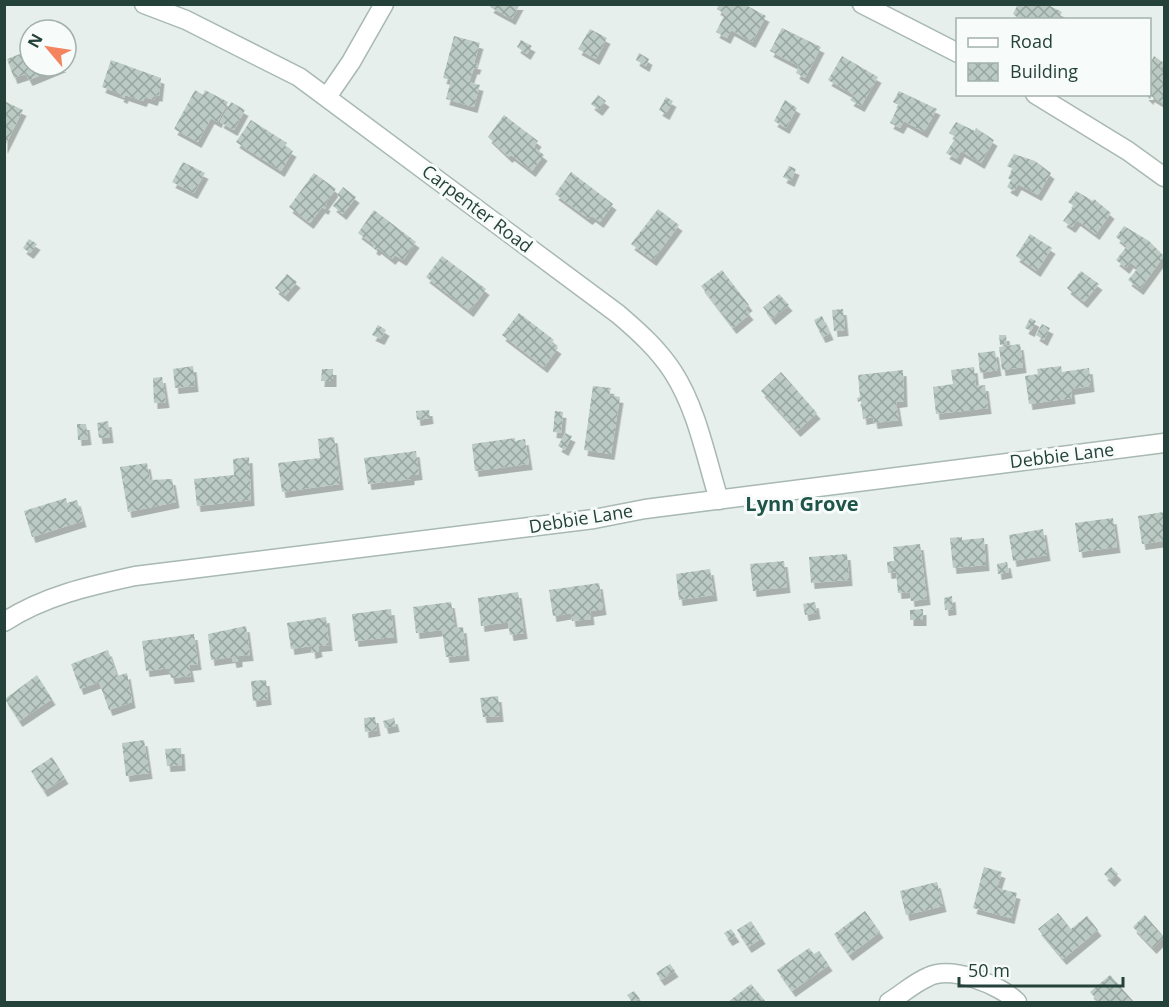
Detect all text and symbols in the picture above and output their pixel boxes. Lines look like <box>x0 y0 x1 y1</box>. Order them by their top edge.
north arrow <box>18 18 78 78</box>
legend <box>956 18 1151 96</box>
text: Road <box>1010 29 1053 53</box>
text: N <box>22 30 48 52</box>
text: Building <box>1010 59 1078 83</box>
street label: Carpenter Road <box>418 159 538 258</box>
street label: Debbie Lane <box>1008 437 1115 473</box>
district label: Lynn Grove <box>745 490 859 517</box>
street label: Debbie Lane <box>527 498 635 538</box>
scale bar <box>959 950 1122 988</box>
text: 50 m <box>968 958 1010 982</box>

